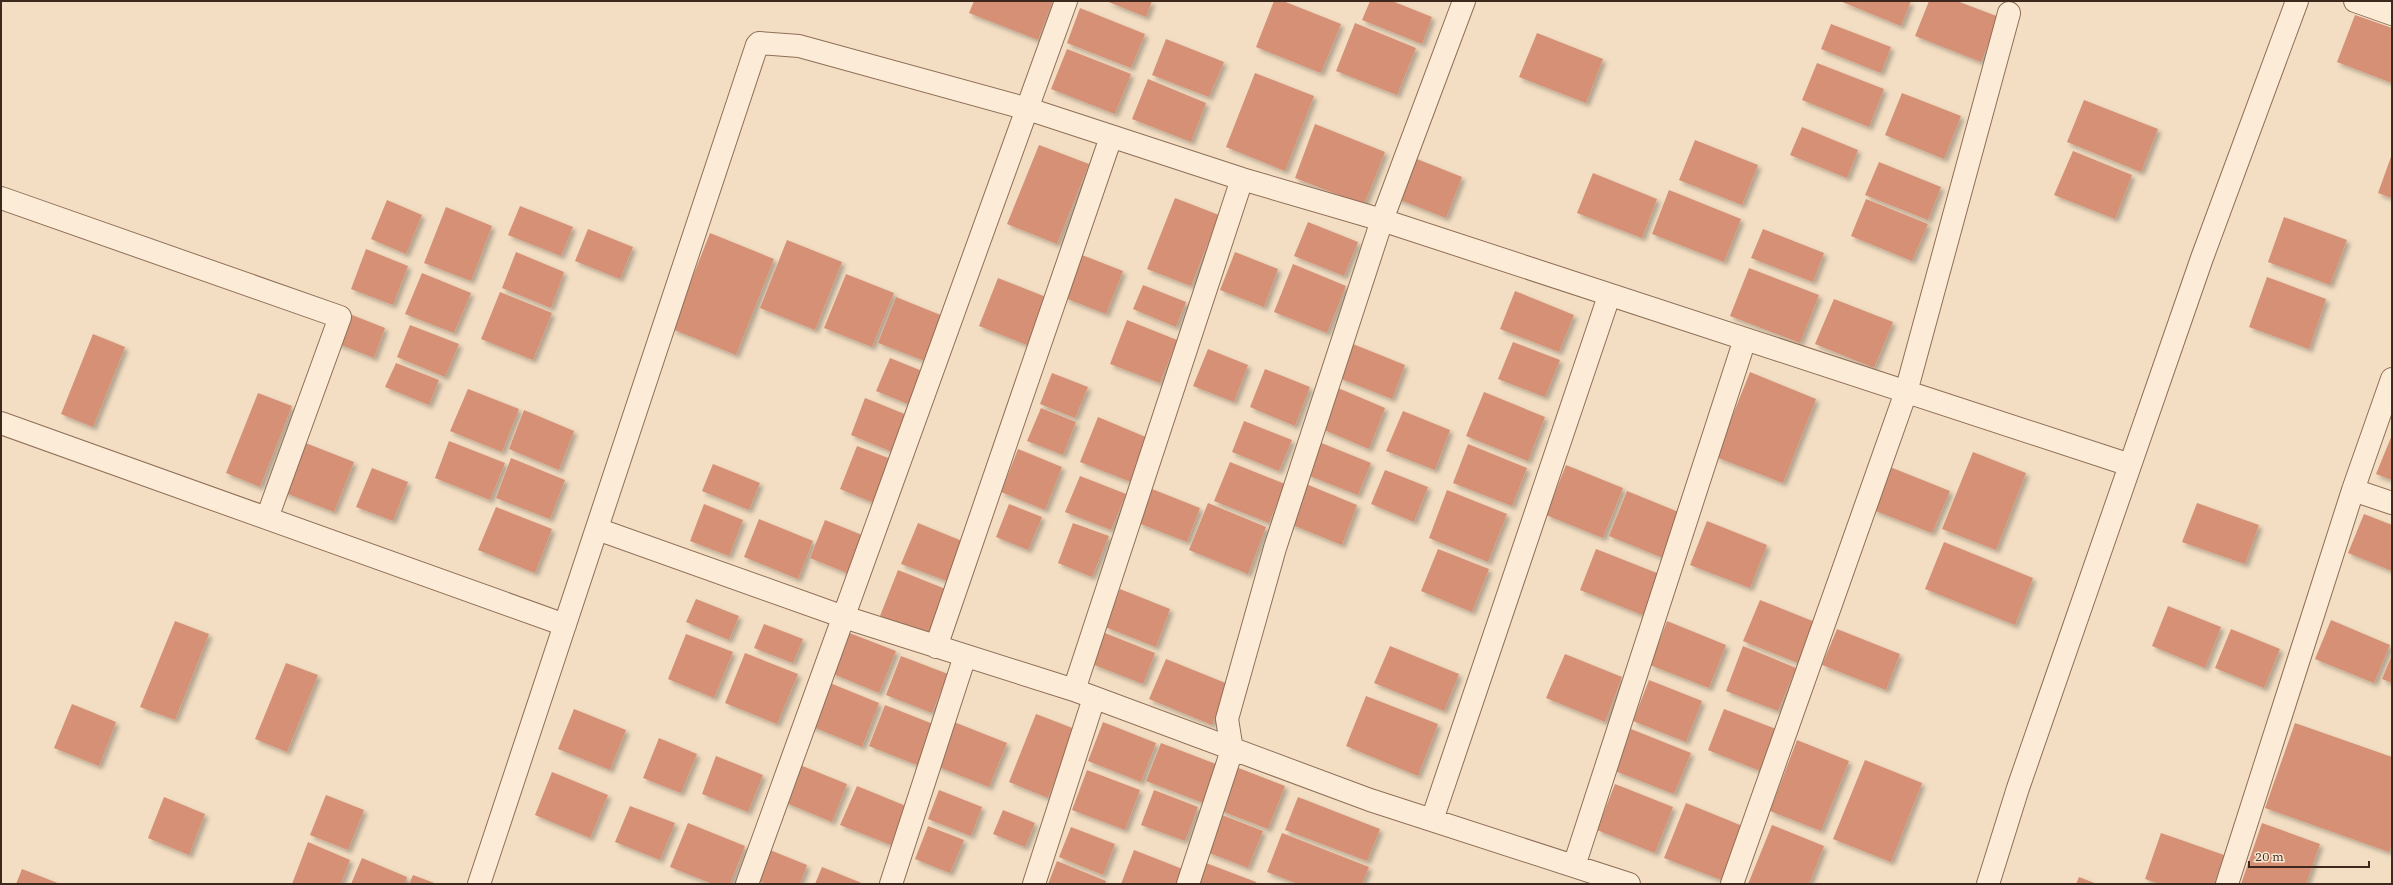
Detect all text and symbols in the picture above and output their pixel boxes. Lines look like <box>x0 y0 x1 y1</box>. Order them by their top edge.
scale bar <box>2249 843 2369 869</box>
text: 20 m <box>2255 849 2284 864</box>

